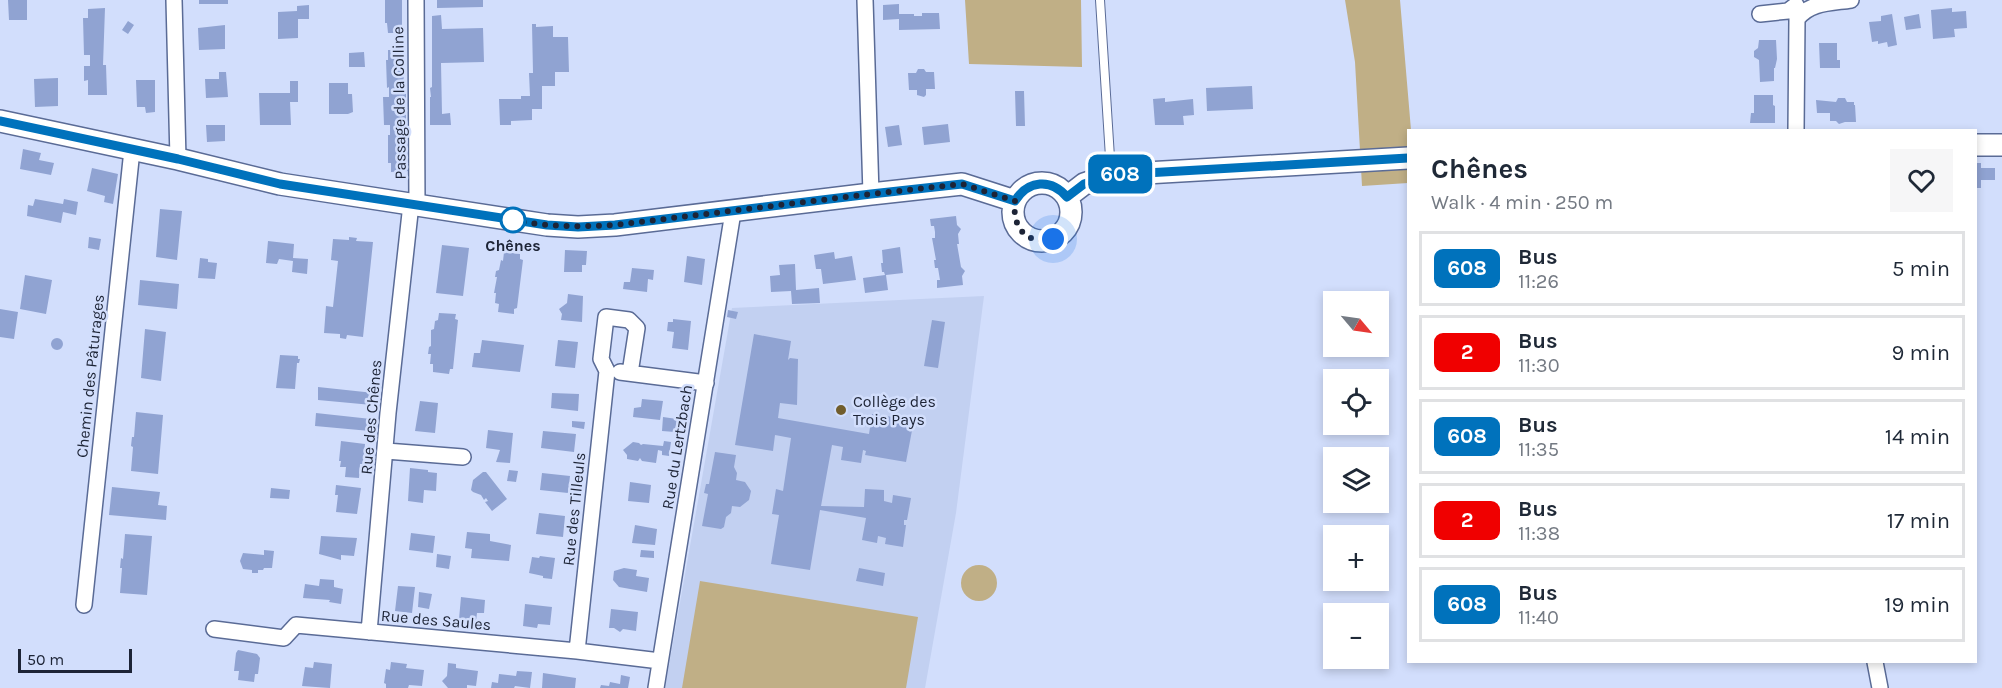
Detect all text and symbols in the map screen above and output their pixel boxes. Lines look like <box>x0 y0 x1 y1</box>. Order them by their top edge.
street label: Passage de la Colline <box>388 26 410 180</box>
button: heart <box>1890 149 1953 212</box>
text: Chênes <box>1431 152 1528 185</box>
line badge: 608 <box>1086 154 1154 194</box>
text: 608 <box>1100 162 1140 186</box>
text: Walk · 4 min · 250 m <box>1431 191 1613 214</box>
marker: Chênes <box>500 207 526 233</box>
your location <box>1038 224 1068 254</box>
place label: Chênes <box>485 236 541 255</box>
text: Bus <box>1518 244 1558 270</box>
text: 608 <box>1447 256 1487 280</box>
text: 5 min <box>1892 256 1950 282</box>
text: 11:26 <box>1518 270 1559 293</box>
north arrow <box>1323 291 1389 357</box>
map controls <box>1323 291 1389 669</box>
street label: Chemin des Pâturages <box>72 293 108 459</box>
text: Bus <box>1518 328 1558 354</box>
text: 2 <box>1461 340 1473 364</box>
text: 9 min <box>1892 340 1950 366</box>
text: 11:30 <box>1518 354 1560 377</box>
street label: Rue des Chênes <box>357 359 385 475</box>
button: locate <box>1323 369 1389 435</box>
street label: Rue du Lertzbach <box>658 383 696 511</box>
place label: Collège des Trois Pays <box>853 392 936 429</box>
marker: Collège des Trois Pays <box>834 403 848 417</box>
text: Bus <box>1518 412 1558 438</box>
text: 608 <box>1447 424 1487 448</box>
text: 14 min <box>1885 424 1950 450</box>
text: 11:35 <box>1518 438 1559 461</box>
button: layers <box>1323 447 1389 513</box>
street label: Rue des Tilleuls <box>559 451 589 567</box>
text: Bus <box>1518 496 1558 522</box>
text: 2 <box>1461 508 1473 532</box>
text: 17 min <box>1887 508 1950 534</box>
text: 11:38 <box>1518 522 1560 545</box>
button: + <box>1323 525 1389 591</box>
text: Bus <box>1518 580 1558 606</box>
text: 608 <box>1447 592 1487 616</box>
text: 19 min <box>1884 592 1950 618</box>
button: − <box>1323 603 1389 669</box>
street label: Rue des Saules <box>380 606 492 634</box>
text: 11:40 <box>1518 606 1559 629</box>
scale bar <box>18 646 132 674</box>
text: 50 m <box>27 650 64 669</box>

